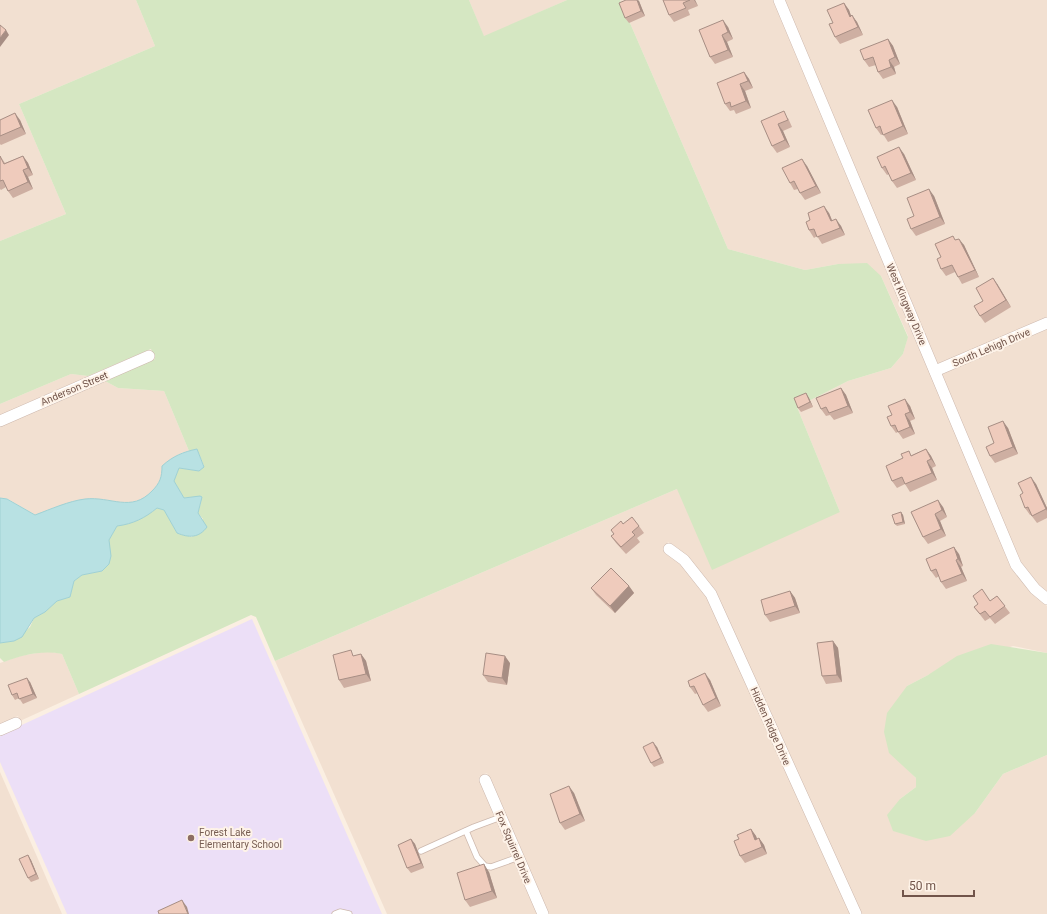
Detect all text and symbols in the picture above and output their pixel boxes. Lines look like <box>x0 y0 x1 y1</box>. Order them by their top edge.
street label: West Kingway Drive <box>884 262 929 347</box>
street label: South Lehigh Drive <box>951 326 1032 369</box>
street label: Anderson Street <box>39 369 109 408</box>
street label: Hidden Ridge Drive <box>748 685 793 767</box>
street label: Fox Squirrel Drive <box>493 809 534 885</box>
place label: Forest Lake Elementary School <box>199 827 282 850</box>
marker: Forest Lake Elementary School <box>186 833 196 843</box>
scale bar <box>903 872 974 898</box>
text: 50 m <box>909 879 936 893</box>

